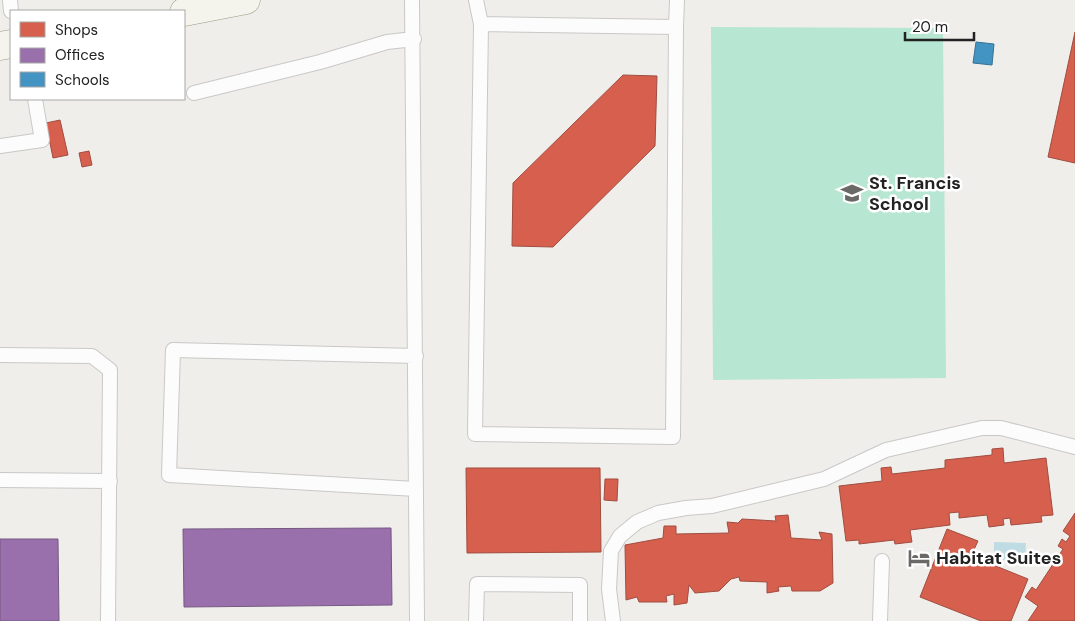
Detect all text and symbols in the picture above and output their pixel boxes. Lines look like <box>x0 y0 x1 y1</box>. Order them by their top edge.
legend <box>10 10 185 100</box>
scale bar <box>905 10 974 42</box>
text: 20 m <box>912 17 948 37</box>
text: Shops <box>55 20 98 40</box>
text: Offices <box>55 45 105 65</box>
text: Schools <box>55 70 110 90</box>
place label: St. Francis School <box>869 171 961 216</box>
school or university icon: St. Francis School <box>839 180 865 206</box>
hotel icon: Habitat Suites <box>906 545 932 571</box>
place label: Habitat Suites <box>936 546 1061 570</box>

